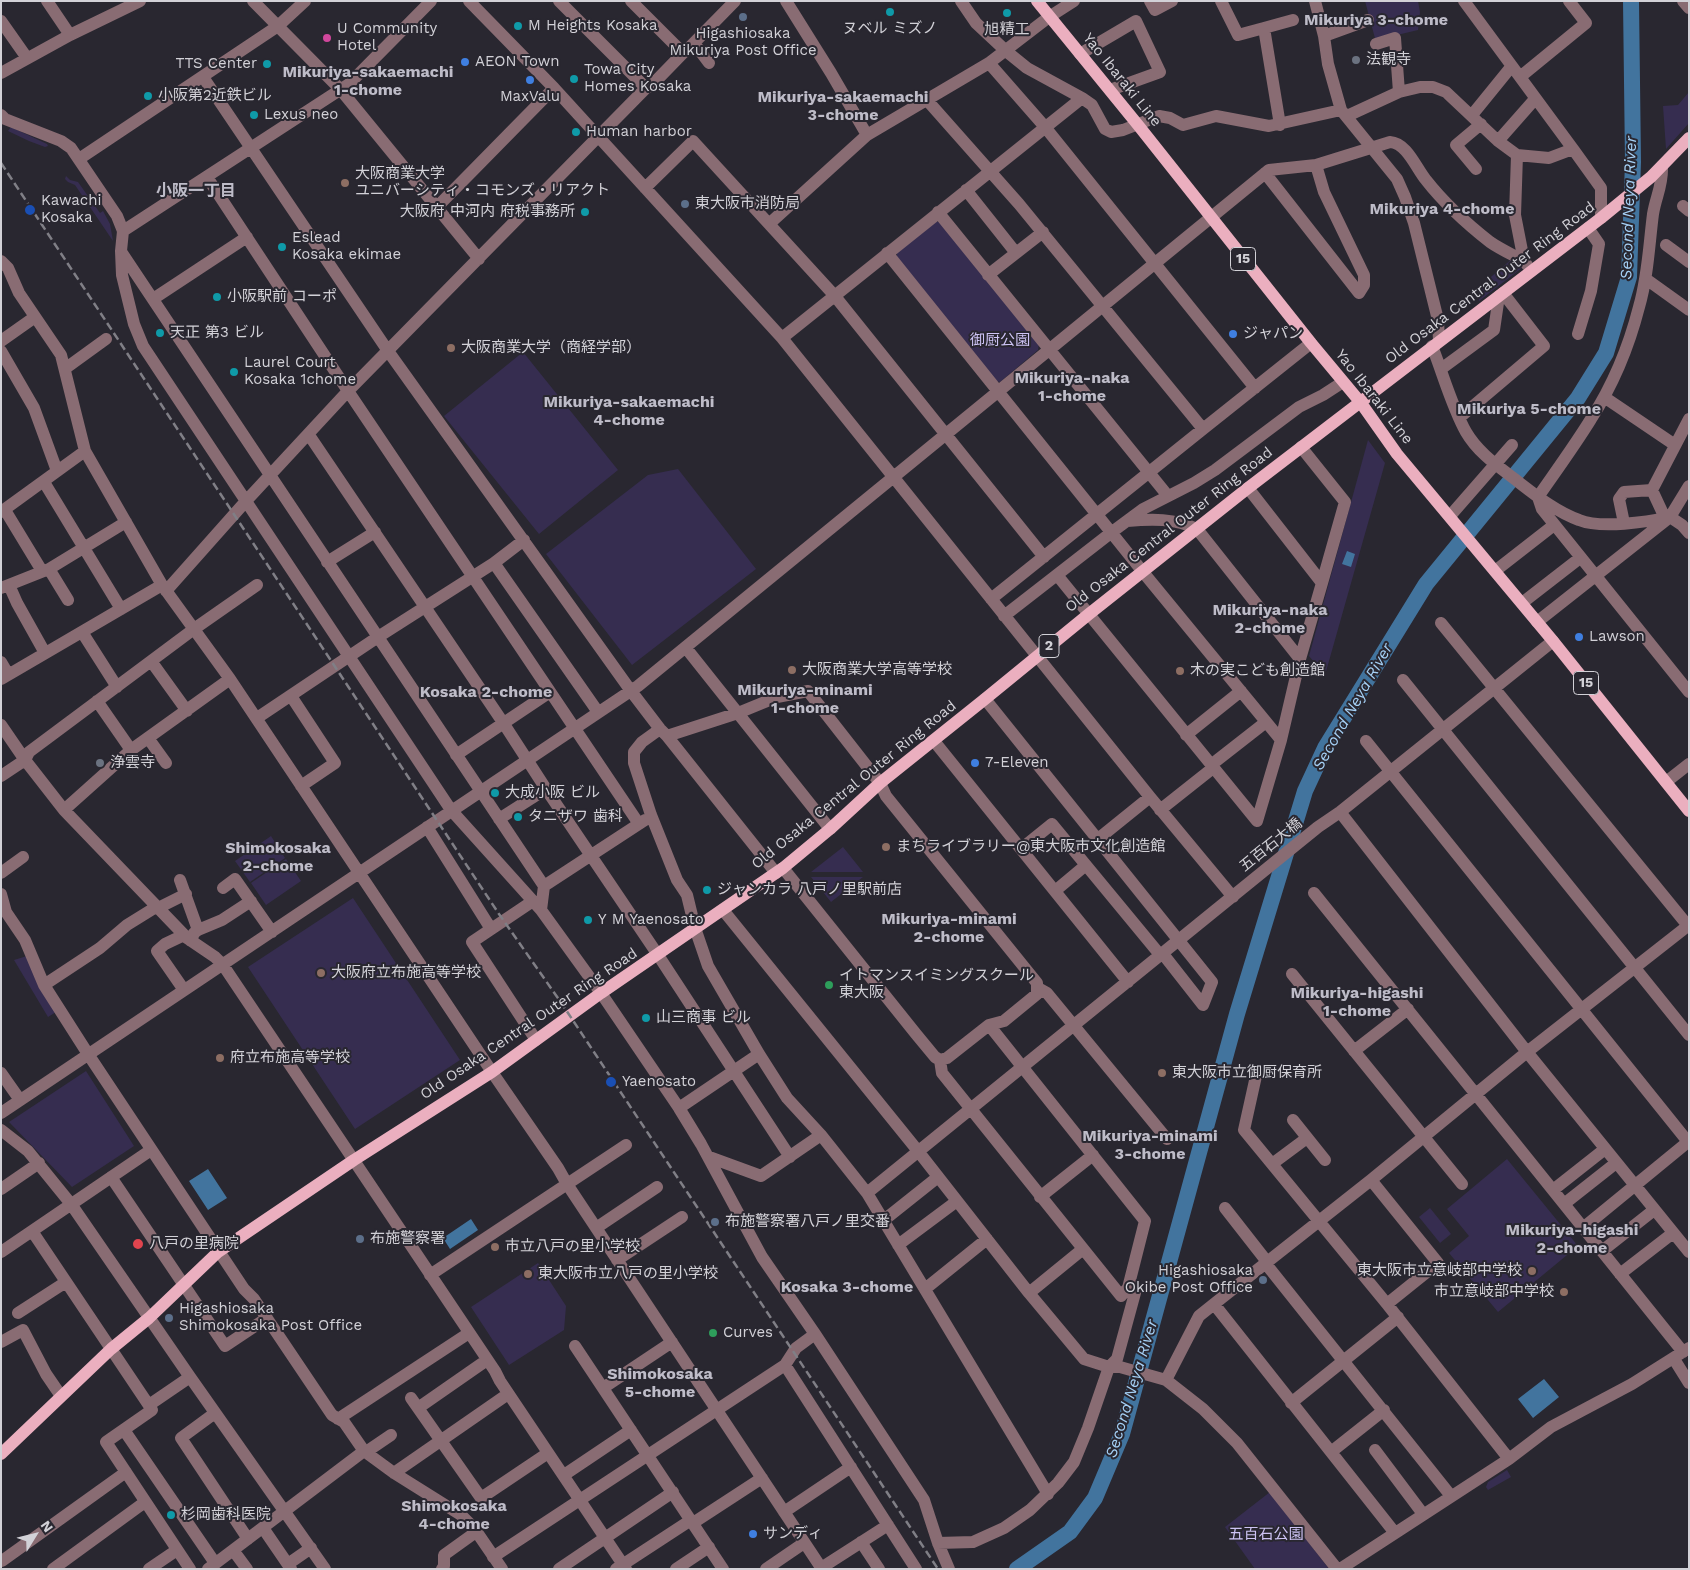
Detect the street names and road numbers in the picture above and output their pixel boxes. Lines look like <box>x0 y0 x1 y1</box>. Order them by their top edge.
street label: Yao Ibaraki Line <box>1079 30 1165 130</box>
street label: Old Osaka Central Outer Ring Road <box>1382 198 1598 368</box>
road number: 15 <box>1230 248 1256 270</box>
street label: Yao Ibaraki Line <box>1331 346 1417 448</box>
street label: Old Osaka Central Outer Ring Road <box>1062 444 1276 616</box>
road number: 2 <box>1039 634 1059 658</box>
road number: 15 <box>1574 671 1598 694</box>
street label: Old Osaka Central Outer Ring Road <box>748 697 960 873</box>
street label: 五百石大橋 <box>1236 814 1306 876</box>
street label: Old Osaka Central Outer Ring Road <box>417 944 641 1104</box>

